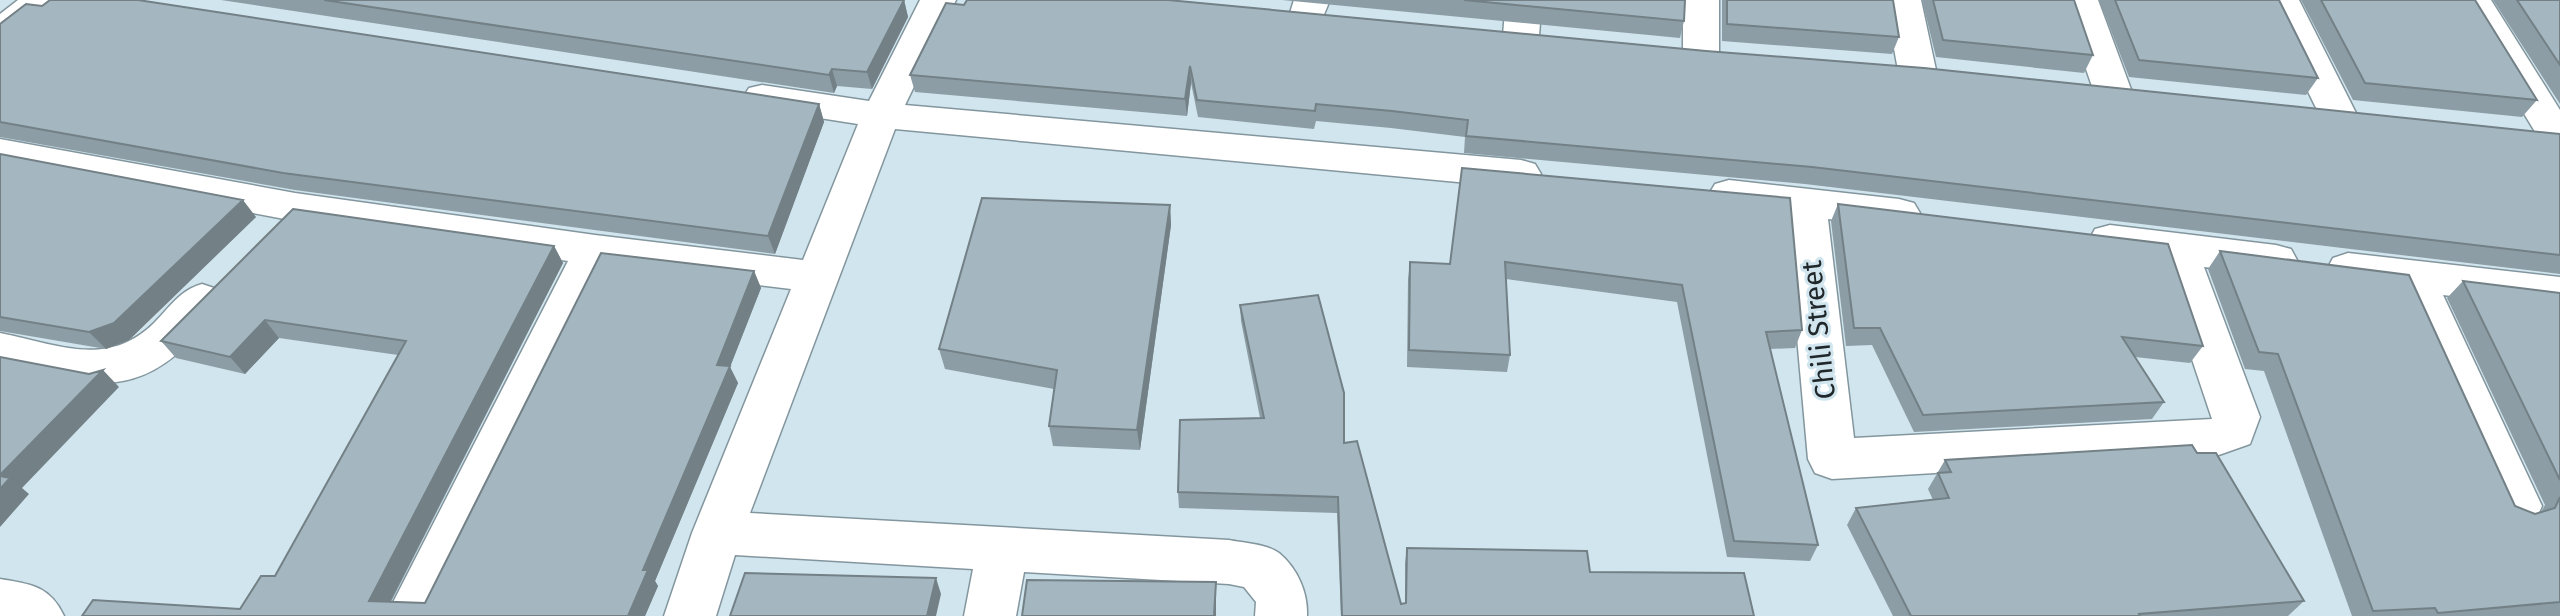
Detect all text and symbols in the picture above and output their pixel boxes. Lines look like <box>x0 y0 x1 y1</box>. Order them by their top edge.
street label: Chili Street <box>1795 258 1842 401</box>

